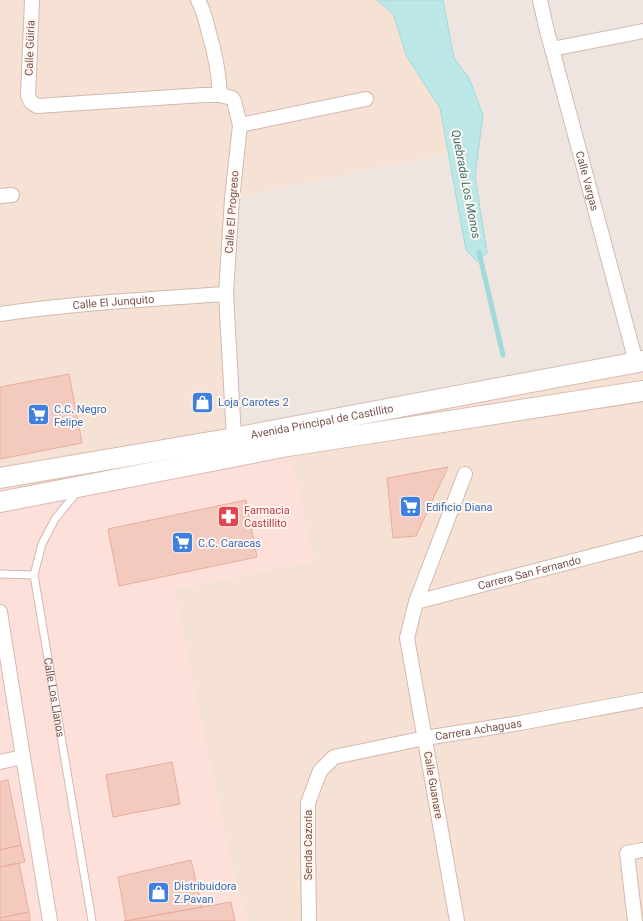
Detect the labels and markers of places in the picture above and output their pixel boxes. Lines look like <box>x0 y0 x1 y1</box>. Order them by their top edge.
shop icon: Loja Carotes 2 <box>189 389 215 415</box>
place label: Loja Carotes 2 <box>218 396 289 409</box>
supermarket icon: C.C. Negro Felipe <box>25 402 51 428</box>
place label: C.C. Negro Felipe <box>54 403 107 429</box>
supermarket icon: Edificio Diana <box>397 494 423 520</box>
place label: Edificio Diana <box>426 501 493 514</box>
pharmacy icon: Farmacia Castillito <box>216 503 242 529</box>
place label: Farmacia Castillito <box>244 504 290 530</box>
supermarket icon: C.C. Caracas <box>169 530 195 556</box>
place label: C.C. Caracas <box>198 537 261 550</box>
shop icon: Distribuidora Z.Pavan <box>146 879 172 905</box>
place label: Distribuidora Z.Pavan <box>174 880 236 906</box>

